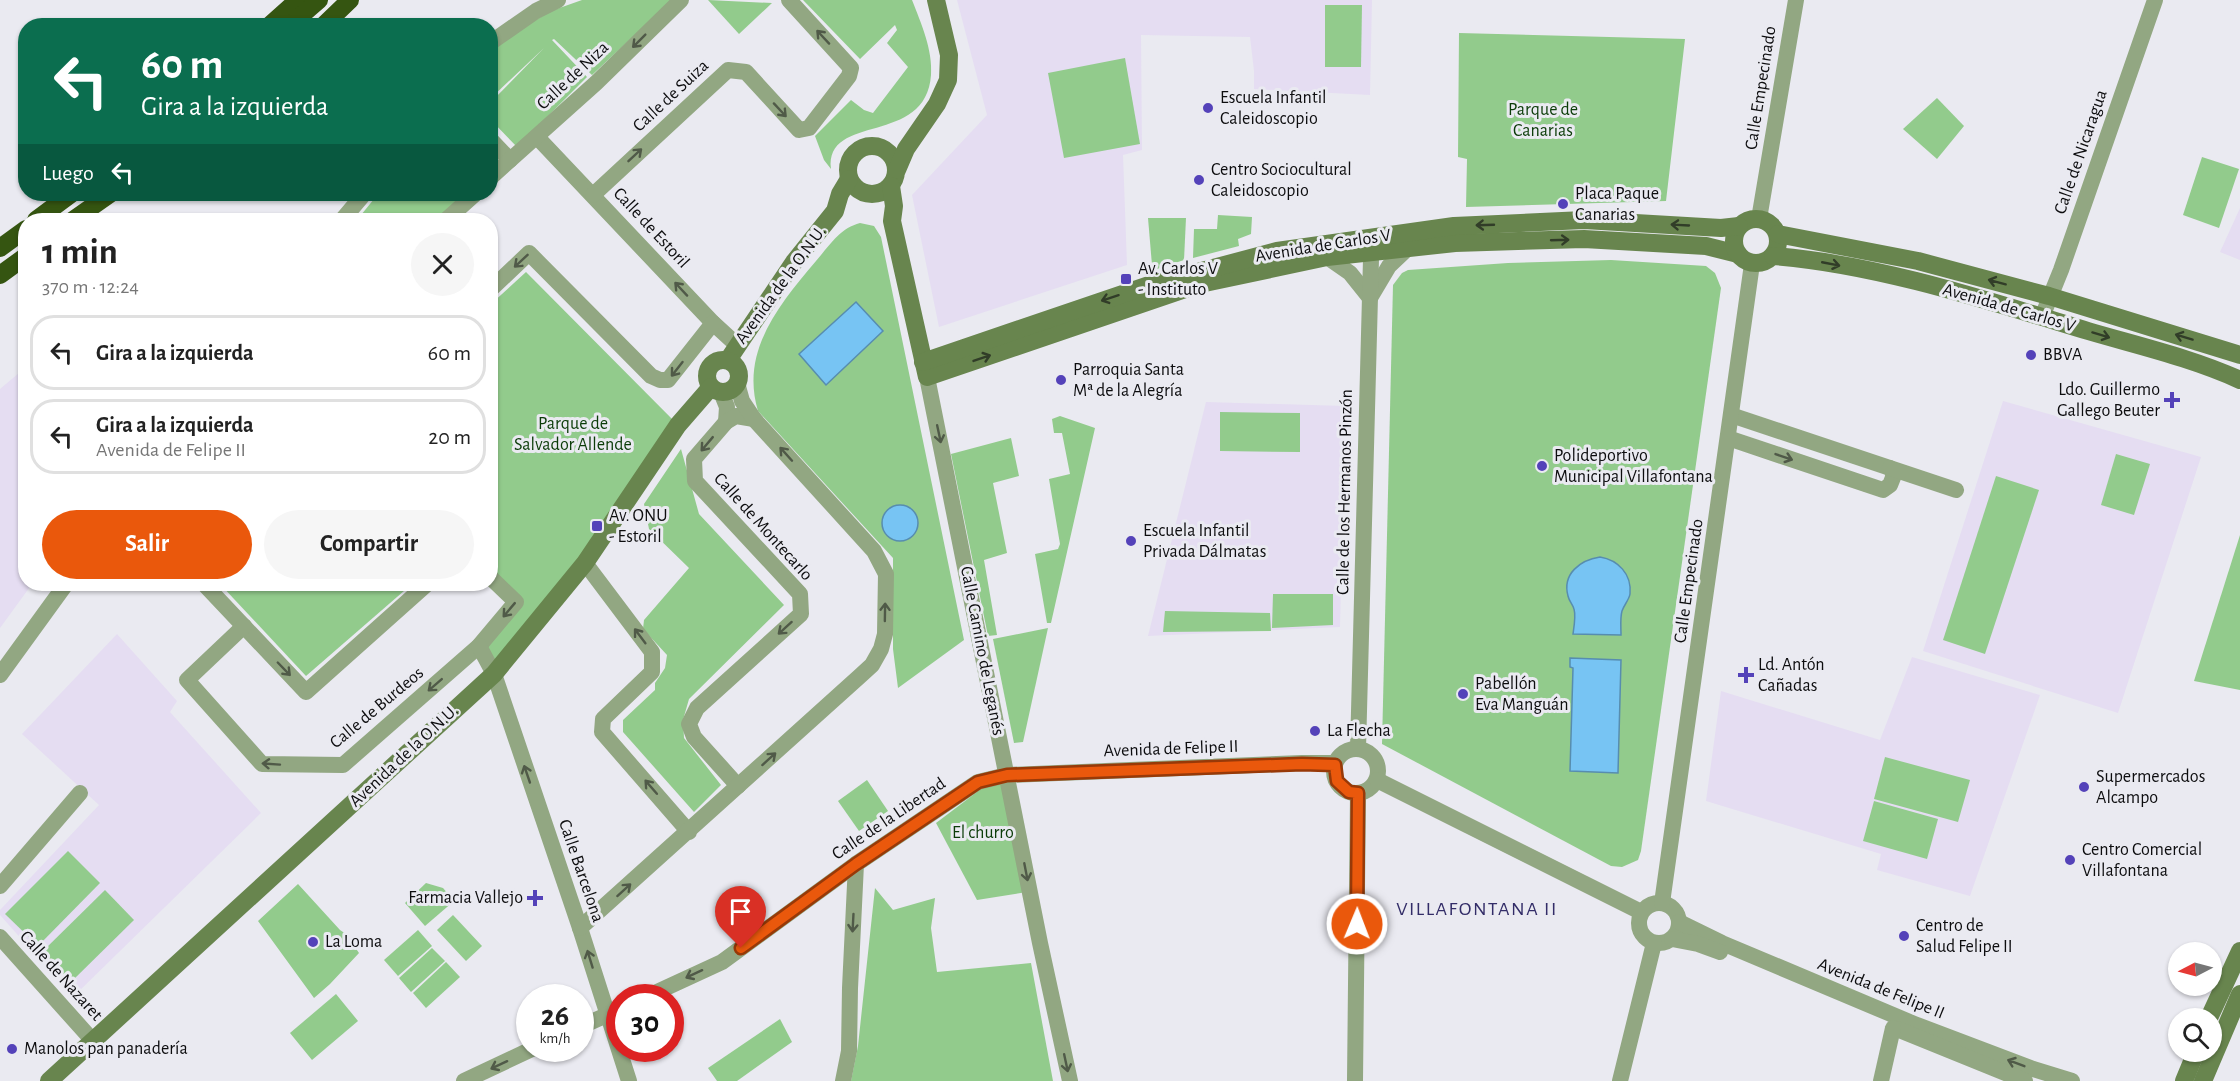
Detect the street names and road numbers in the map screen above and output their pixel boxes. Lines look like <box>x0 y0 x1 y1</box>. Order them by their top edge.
street label: Calle Empecinado <box>1742 25 1780 151</box>
street label: Calle de Niza <box>534 38 612 114</box>
street label: Calle de Suiza <box>630 57 712 135</box>
street label: Calle de Nicaragua <box>2051 88 2111 216</box>
street label: Calle de Estoril <box>609 184 693 272</box>
street label: Avenida de la O.N.U. <box>732 223 830 347</box>
street label: Avenida de Carlos V <box>1254 226 1393 266</box>
street label: Avenida de Carlos V <box>1941 280 2078 336</box>
street label: Calle de los Hermanos Pinzón <box>1334 389 1356 595</box>
street label: Calle de Montecarlo <box>710 470 816 584</box>
street label: Calle Empecinado <box>1671 518 1707 644</box>
street label: Calle Camino de Leganés <box>957 565 1007 737</box>
street label: Calle de Burdeos <box>327 664 427 752</box>
street label: Avenida de la O.N.U. <box>346 701 462 811</box>
street label: Avenida de Felipe II <box>1103 738 1239 760</box>
street label: Calle de la Libertad <box>829 774 949 864</box>
street label: Calle Barcelona <box>555 817 607 925</box>
street label: Calle de Nazaret <box>16 928 106 1025</box>
street label: Avenida de Felipe II <box>1815 955 1947 1023</box>

